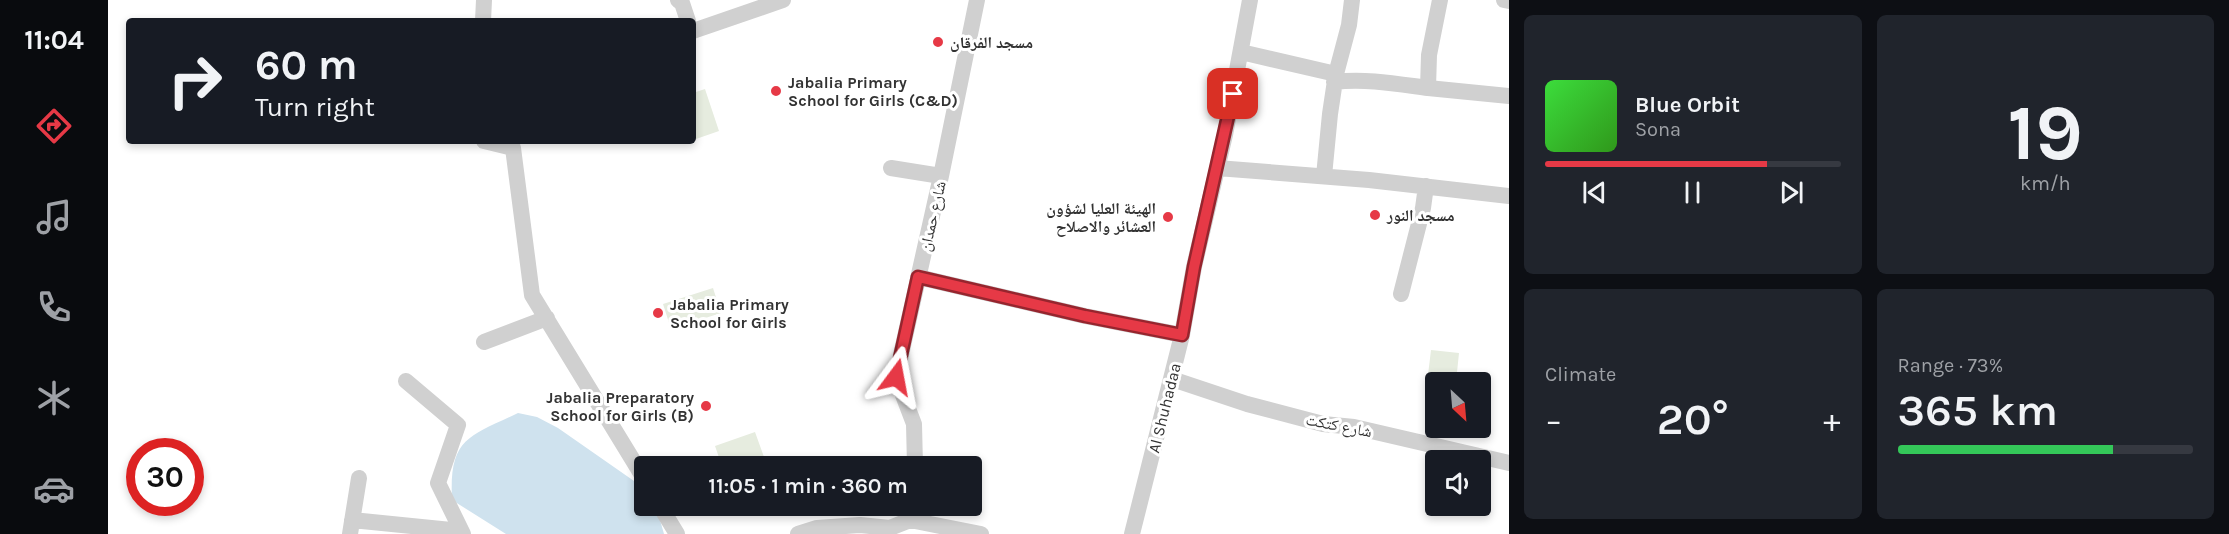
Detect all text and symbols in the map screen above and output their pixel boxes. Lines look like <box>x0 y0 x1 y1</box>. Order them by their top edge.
text: 11:04 <box>24 24 84 56</box>
place label: مسجد الفرقان <box>950 33 1033 52</box>
marker: مسجد الفرقان <box>931 35 945 49</box>
text: 60 m <box>255 40 358 90</box>
icon: right <box>156 42 234 120</box>
pin <box>1207 68 1258 119</box>
place label: Jabalia Primary School for Girls (C&D) <box>788 73 958 110</box>
icon: arrive <box>1216 77 1249 110</box>
marker: Jabalia Primary School for Girls (C&D) <box>769 84 783 98</box>
text: 19 <box>2008 87 2083 179</box>
text: Turn right <box>255 91 375 123</box>
text: Blue Orbit <box>1635 92 1740 118</box>
icon: directions <box>33 105 75 147</box>
text: Sona <box>1635 118 1681 141</box>
text: km/h <box>2020 172 2071 195</box>
icon: previous <box>1578 176 1611 209</box>
icon: pause <box>1676 176 1709 209</box>
icon: next <box>1775 176 1808 209</box>
street label: شارع حمدان <box>915 179 951 253</box>
icon: music <box>33 196 75 238</box>
place label: الهيئة العليا لشؤون العشائر والاصلاح <box>1046 199 1156 237</box>
place label: مسجد النور <box>1386 206 1455 225</box>
marker: مسجد النور <box>1368 208 1382 222</box>
marker: الهيئة العليا لشؤون العشائر والاصلاح <box>1161 210 1175 224</box>
icon: phone <box>33 286 75 328</box>
place label: Jabalia Primary School for Girls <box>670 295 789 332</box>
marker: Jabalia Primary School for Girls <box>651 306 665 320</box>
position arrow <box>864 345 928 409</box>
text: Range · 73% <box>1898 354 2003 377</box>
street label: Al Shuhadaa <box>1144 361 1185 455</box>
text: Climate <box>1545 363 1616 386</box>
north arrow <box>1425 372 1491 438</box>
map controls <box>1425 372 1491 516</box>
icon: climate <box>33 377 75 419</box>
text: 365 km <box>1898 384 2058 436</box>
place label: Jabalia Preparatory School for Girls (B) <box>546 388 694 425</box>
text: 20° <box>1657 393 1729 445</box>
marker: Jabalia Preparatory School for Girls (B) <box>699 399 713 413</box>
text: − <box>1545 401 1562 439</box>
text: + <box>1823 401 1841 439</box>
street label: شارع كتكت <box>1304 410 1374 442</box>
speed limit sign: 30 <box>126 438 204 516</box>
button: sound <box>1425 450 1491 516</box>
icon: car <box>33 468 75 510</box>
text: 11:05 · 1 min · 360 m <box>708 473 908 499</box>

